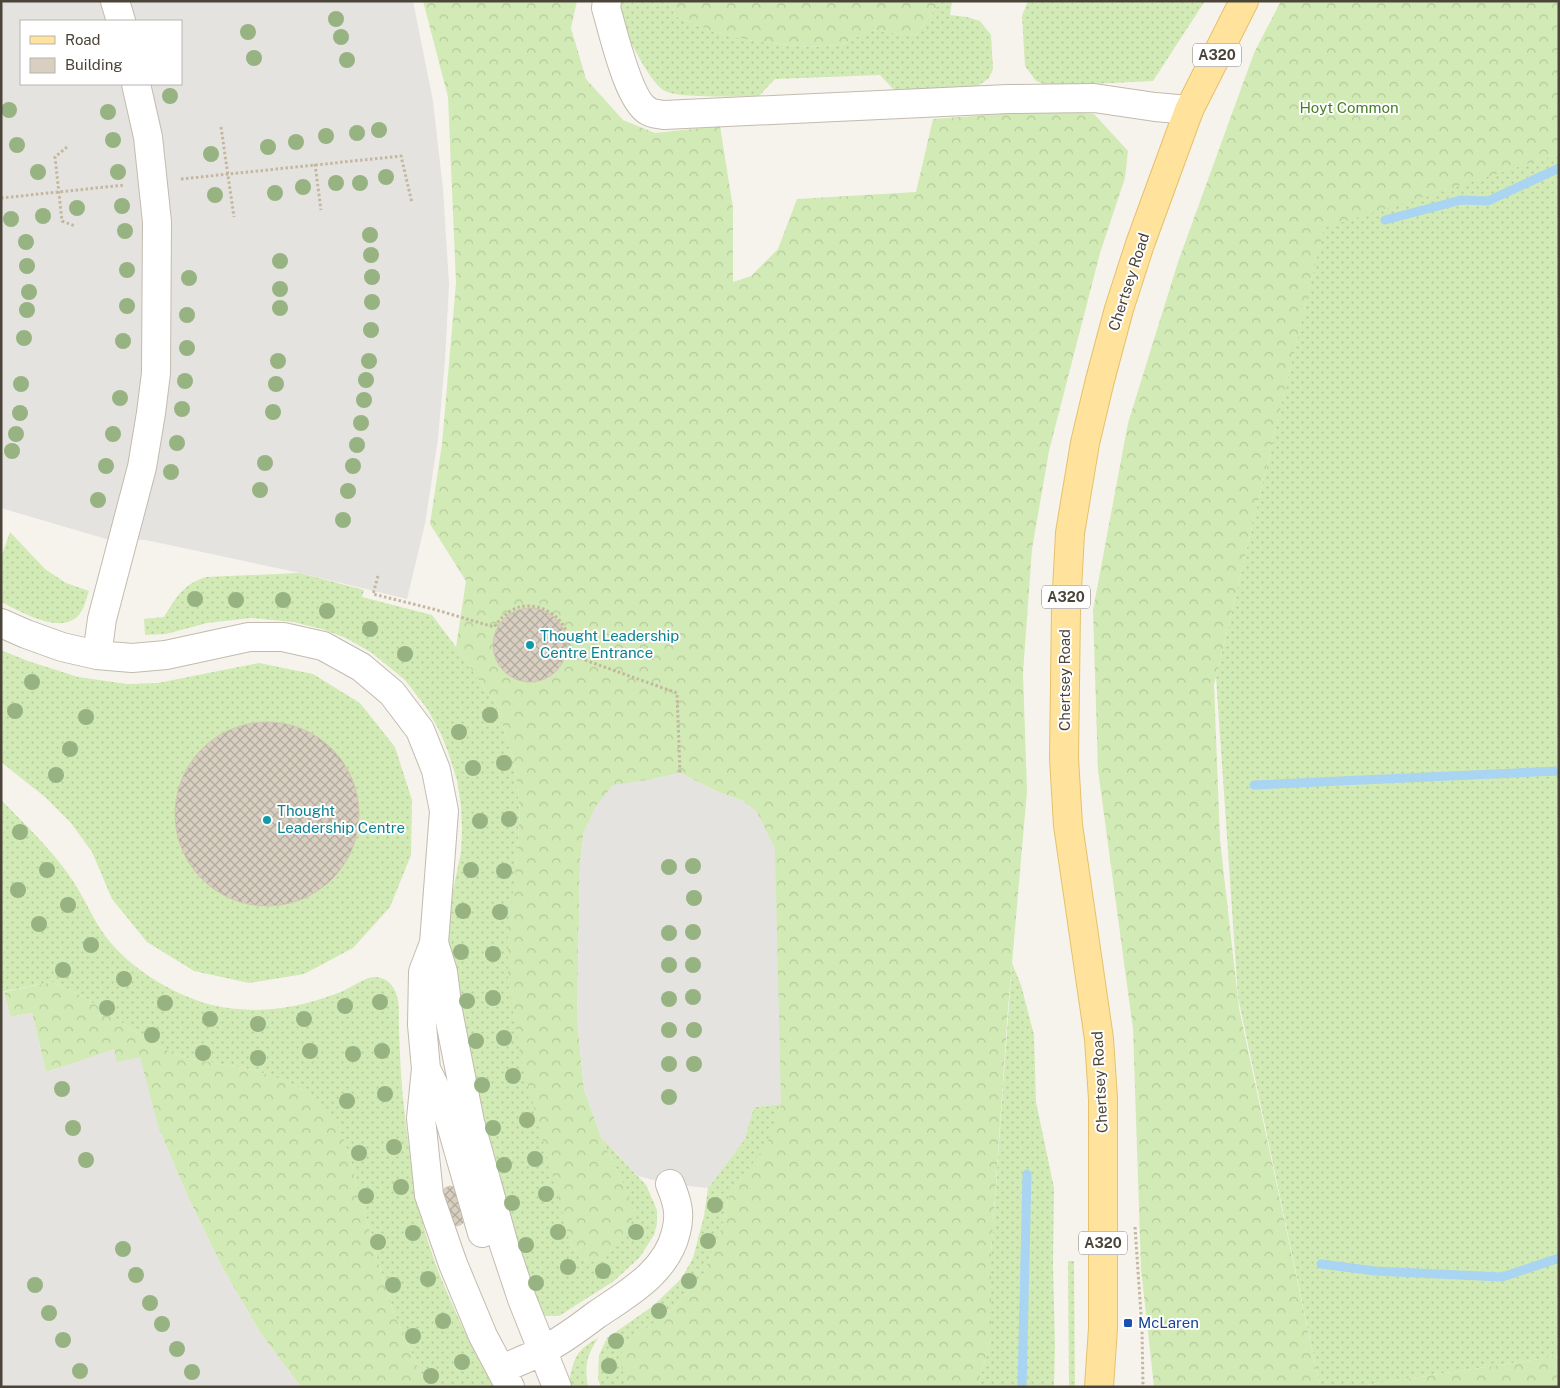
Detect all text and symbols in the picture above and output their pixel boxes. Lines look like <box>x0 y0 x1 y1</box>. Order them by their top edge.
legend <box>20 20 182 85</box>
text: Road <box>65 31 101 48</box>
road number: A320 <box>1193 44 1241 66</box>
text: Building <box>65 56 123 73</box>
park label: Hoyt Common <box>1299 99 1399 116</box>
street label: Chertsey Road <box>1105 231 1152 333</box>
road number: A320 <box>1042 586 1090 608</box>
place label: Thought Leadership Centre Entrance <box>540 627 679 661</box>
street label: Chertsey Road <box>1056 629 1073 731</box>
marker: Thought Leadership Centre Entrance <box>524 639 536 651</box>
place label: Thought Leadership Centre <box>277 802 405 836</box>
marker: Thought Leadership Centre <box>261 814 273 826</box>
street label: Chertsey Road <box>1088 1031 1111 1133</box>
road number: A320 <box>1079 1232 1127 1254</box>
place label: McLaren <box>1138 1314 1199 1331</box>
marker: McLaren <box>1122 1317 1134 1329</box>

